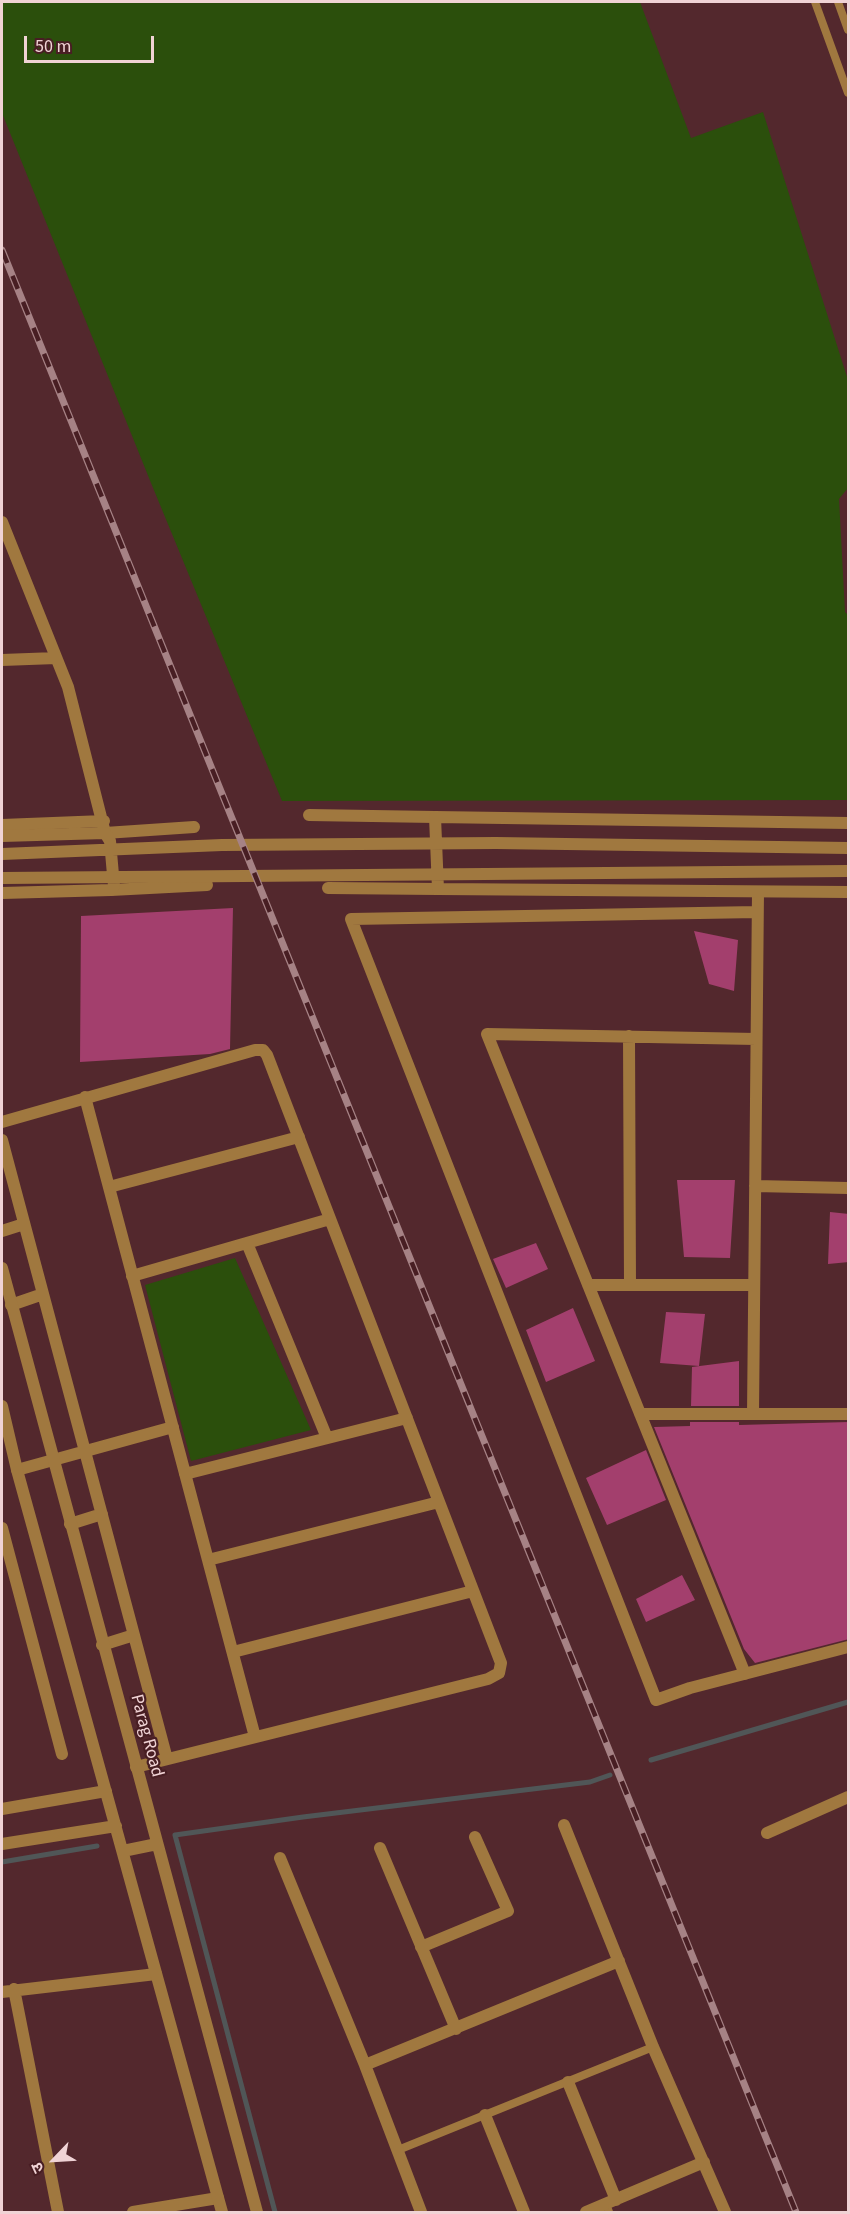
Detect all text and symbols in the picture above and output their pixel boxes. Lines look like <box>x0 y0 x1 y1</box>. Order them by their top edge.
scale bar <box>27 24 158 62</box>
text: 50 m <box>35 34 71 59</box>
street label: Parag Road <box>125 1692 167 1780</box>
north arrow <box>24 2130 84 2190</box>
text: उ <box>26 2159 50 2177</box>

